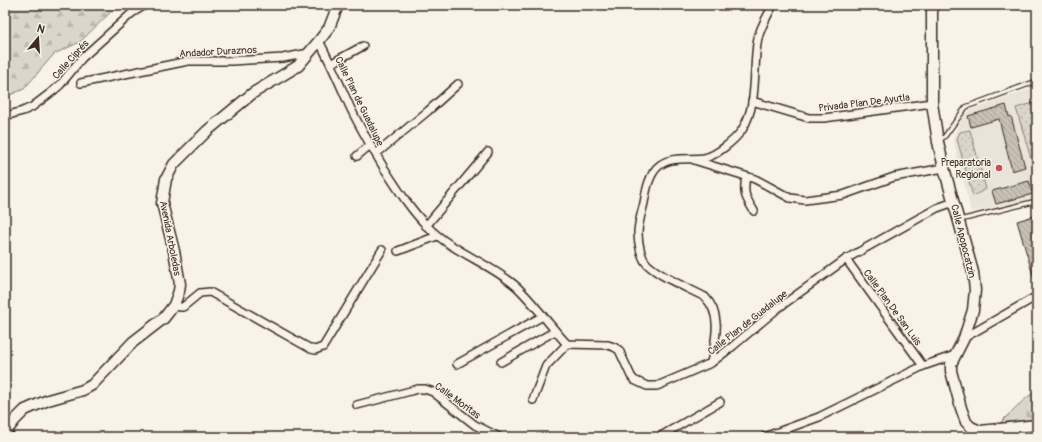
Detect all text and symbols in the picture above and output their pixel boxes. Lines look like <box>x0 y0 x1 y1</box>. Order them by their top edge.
north arrow <box>18 18 58 58</box>
text: N <box>35 22 47 36</box>
street label: Calle Ciprés <box>50 37 92 82</box>
street label: Andador Duraznos <box>179 44 258 60</box>
street label: Calle Plan de Guadalupe <box>332 55 386 148</box>
street label: Privada Plan De Ayutla <box>818 91 911 115</box>
place label: Preparatoria Regional <box>941 157 991 181</box>
marker: Preparatoria Regional <box>994 163 1004 173</box>
street label: Avenida Arboledas <box>157 200 183 277</box>
street label: Calle Apopocatzin <box>948 203 978 280</box>
street label: Calle Plan De San Luis <box>861 267 924 348</box>
street label: Calle Plan de Guadalupe <box>705 288 790 358</box>
street label: Calle Moritas <box>432 380 483 422</box>

